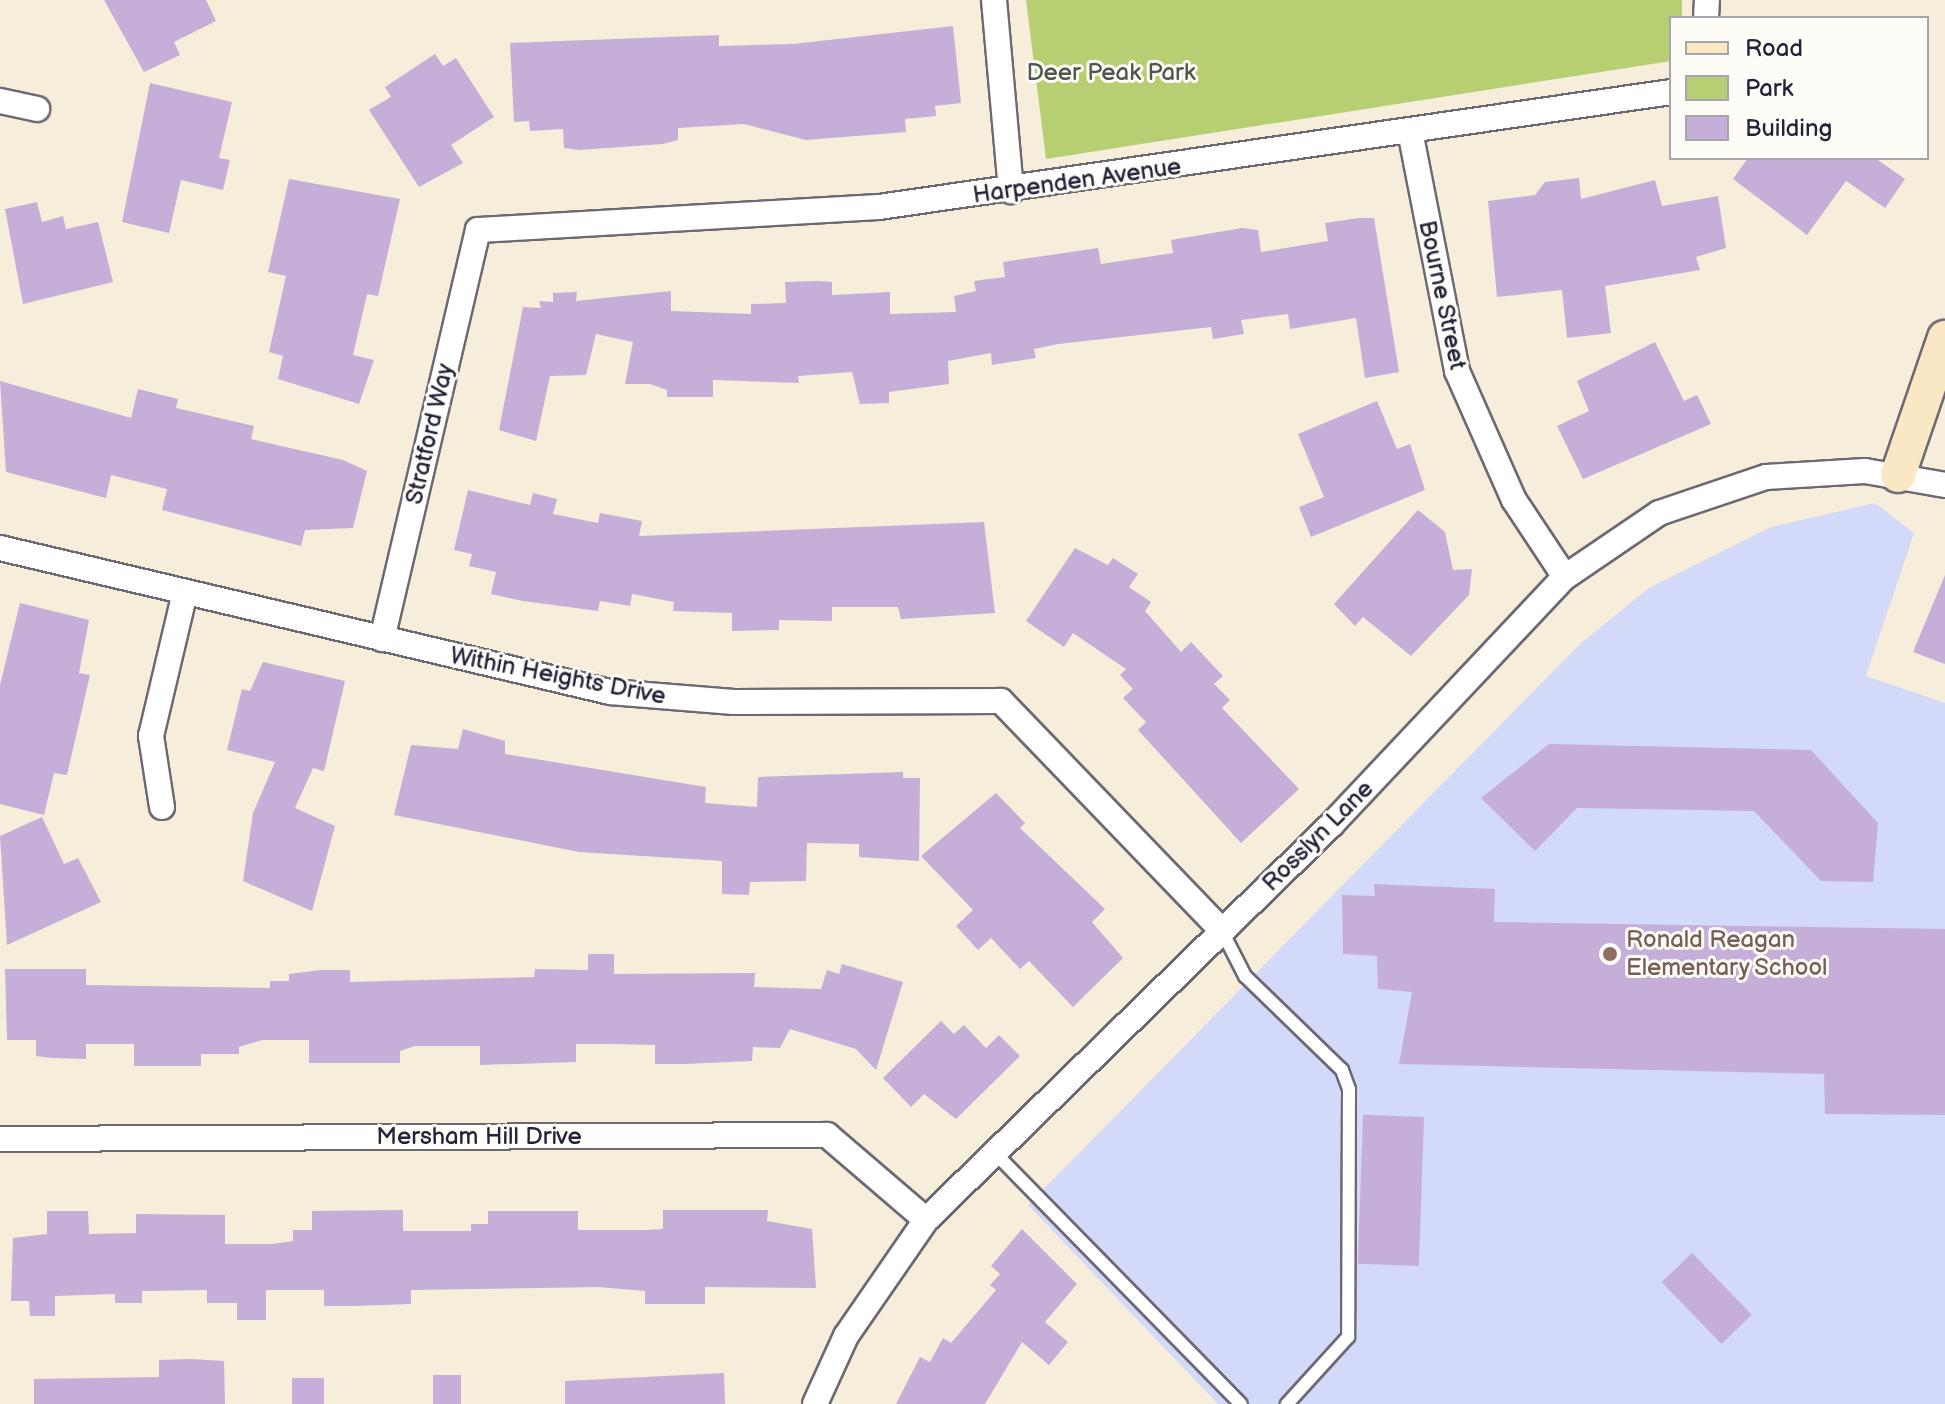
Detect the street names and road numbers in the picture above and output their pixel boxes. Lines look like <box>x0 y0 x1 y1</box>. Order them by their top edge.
street label: Harpenden Avenue <box>971 152 1183 210</box>
street label: Bourne Street <box>1412 218 1472 372</box>
street label: Stratford Way <box>400 360 460 508</box>
street label: Within Heights Drive <box>448 641 668 711</box>
street label: Rosslyn Lane <box>1257 775 1379 897</box>
street label: Mersham Hill Drive <box>376 1123 582 1151</box>

